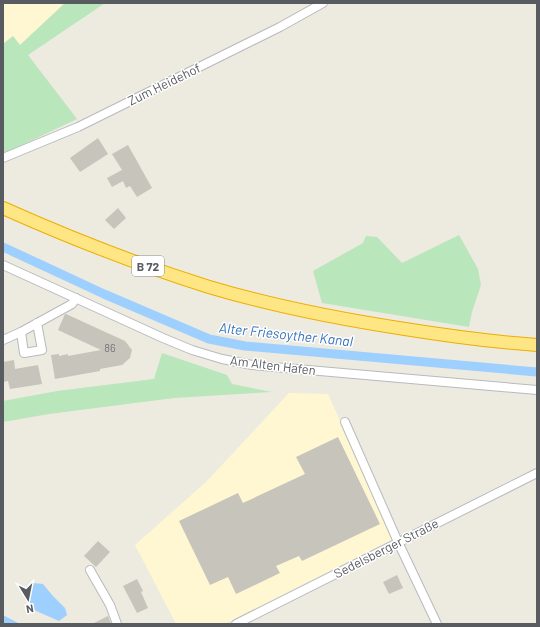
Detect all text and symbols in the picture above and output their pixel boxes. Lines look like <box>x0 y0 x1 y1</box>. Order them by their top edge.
street label: Zum Heidehof <box>125 59 203 108</box>
road number: B 72 <box>132 256 164 276</box>
water label: Alter Friesoyther Kanal <box>218 319 354 349</box>
house number: 86 <box>104 341 116 354</box>
street label: Am Alten Hafen <box>229 352 317 378</box>
street label: Sedelsberger Straße <box>331 515 441 581</box>
north arrow <box>8 579 48 619</box>
text: N <box>25 602 35 616</box>

